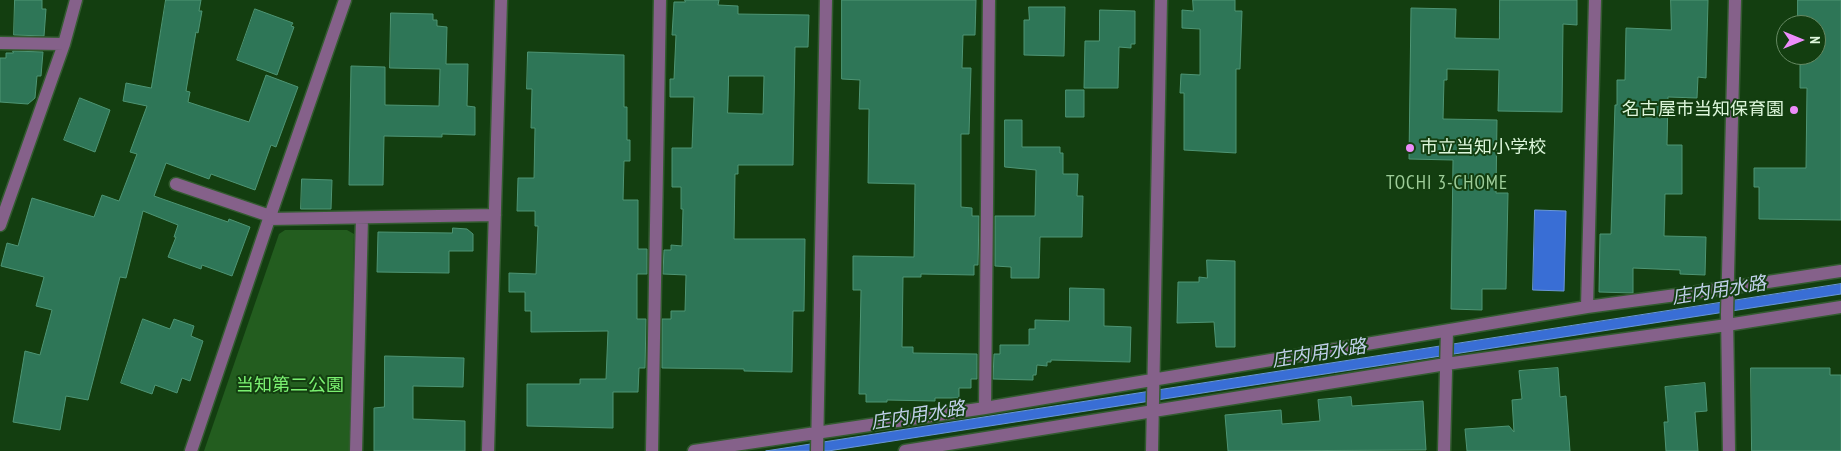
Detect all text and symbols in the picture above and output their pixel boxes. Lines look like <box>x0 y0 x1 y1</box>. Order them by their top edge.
north arrow <box>1776 15 1826 65</box>
text: N <box>1806 36 1824 44</box>
place label: 名古屋市当知保育園 <box>1622 99 1784 121</box>
marker: 名古屋市当知保育園 <box>1788 104 1800 116</box>
place label: 市立当知小学校 <box>1420 137 1546 159</box>
marker: 市立当知小学校 <box>1404 142 1416 154</box>
district label: TOCHI 3-CHOME <box>1384 173 1510 195</box>
water label: 庄内用水路 <box>1670 272 1768 310</box>
water label: 庄内用水路 <box>1270 335 1368 373</box>
park label: 当知第二公園 <box>236 375 344 397</box>
water label: 庄内用水路 <box>869 397 967 435</box>

